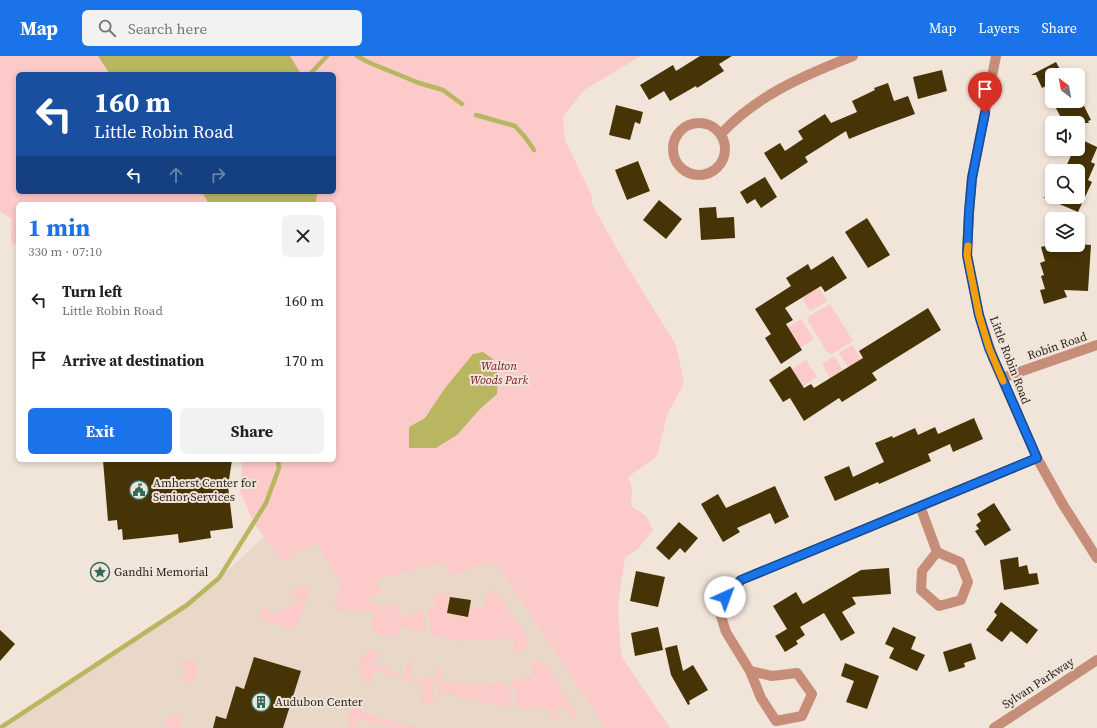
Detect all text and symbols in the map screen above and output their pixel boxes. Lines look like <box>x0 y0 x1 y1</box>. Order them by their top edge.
search box <box>82 10 362 46</box>
text: Map <box>20 15 58 41</box>
icon: search <box>96 17 118 39</box>
text: Search here <box>128 18 207 39</box>
text: Map <box>929 18 956 38</box>
text: Layers <box>978 18 1020 38</box>
text: Share <box>1042 18 1077 38</box>
north arrow <box>1045 68 1085 108</box>
map controls <box>1045 68 1085 252</box>
pin <box>968 72 1002 113</box>
icon: arrive <box>974 78 996 100</box>
text: 160 m <box>94 83 171 121</box>
icon: left <box>28 88 80 140</box>
button: sound <box>1045 116 1085 156</box>
text: Little Robin Road <box>94 119 234 144</box>
icon: left <box>123 164 145 186</box>
icon: ahead <box>165 164 187 186</box>
icon: right <box>207 164 229 186</box>
button: search <box>1045 164 1085 204</box>
text: 1 min <box>28 211 90 244</box>
button: layers <box>1045 212 1085 252</box>
button: close <box>282 215 324 257</box>
text: 330 m · 07:10 <box>28 243 102 260</box>
text: Turn left <box>62 281 122 302</box>
icon: left <box>28 289 50 311</box>
text: 160 m <box>284 290 324 311</box>
text: Little Robin Road <box>62 302 163 319</box>
street label: Little Robin Road <box>986 314 1034 406</box>
street label: Robin Road <box>1025 328 1089 364</box>
icon: arrive <box>28 349 50 371</box>
text: Arrive at destination <box>62 350 204 371</box>
text: 170 m <box>284 350 324 371</box>
park label: Walton Woods Park <box>470 358 528 388</box>
button: Exit <box>28 408 172 454</box>
button: Share <box>180 408 324 454</box>
place label: Amherst Center for Senior Services <box>153 475 257 505</box>
public building icon: Amherst Center for Senior Services <box>128 479 150 501</box>
place icon: Gandhi Memorial <box>89 561 111 583</box>
place label: Gandhi Memorial <box>114 564 209 580</box>
position arrow <box>704 576 746 618</box>
street label: Sylvan Parkway <box>999 653 1078 712</box>
building icon: Audubon Center <box>250 691 272 713</box>
place label: Audubon Center <box>275 694 363 710</box>

